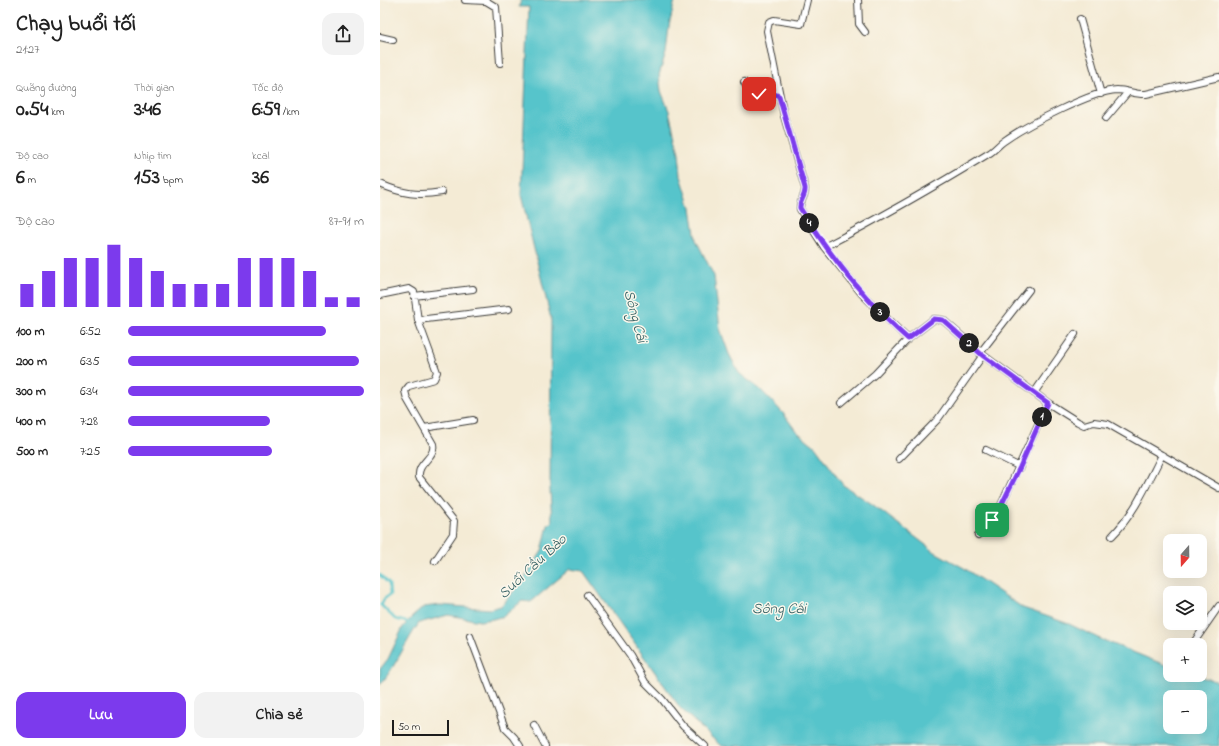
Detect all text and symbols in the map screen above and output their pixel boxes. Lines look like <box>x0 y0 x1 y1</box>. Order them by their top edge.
text: Chạy buổi tối <box>16 9 136 41</box>
button: share <box>322 13 364 55</box>
text: 21:27 <box>16 40 40 59</box>
pin <box>742 77 776 111</box>
text: Quãng đường <box>16 80 77 96</box>
text: Thời gian <box>134 80 174 96</box>
text: Tốc độ <box>252 80 283 96</box>
icon: check <box>748 83 770 105</box>
text: 0.54 <box>16 96 48 125</box>
text: 3:46 <box>134 96 161 125</box>
text: 6:59 <box>252 96 280 125</box>
text: km <box>48 104 65 120</box>
text: /km <box>280 104 299 120</box>
text: Độ cao <box>16 148 49 164</box>
text: Nhịp tim <box>134 148 172 164</box>
text: kcal <box>252 148 270 164</box>
text: 6 <box>16 164 25 193</box>
text: 153 <box>134 164 160 193</box>
text: 36 <box>252 164 269 193</box>
text: m <box>25 172 36 188</box>
text: bpm <box>160 172 183 188</box>
text: Độ cao <box>16 212 55 231</box>
text: 87–91 m <box>329 212 364 231</box>
pin: 4 <box>799 213 819 233</box>
text: 4 <box>807 215 811 231</box>
water label: Sông Cái <box>616 287 653 347</box>
pin: 3 <box>870 302 890 322</box>
text: 3 <box>878 304 882 320</box>
text: 100 m <box>16 322 45 341</box>
text: 6:52 <box>80 322 101 341</box>
pin: 2 <box>959 333 979 353</box>
text: 2 <box>966 335 972 351</box>
text: 200 m <box>16 352 47 371</box>
text: 6:35 <box>80 352 100 371</box>
text: 300 m <box>16 382 46 401</box>
text: 6:34 <box>80 382 98 401</box>
pin: 1 <box>1032 407 1052 427</box>
text: 1 <box>1040 409 1044 425</box>
text: 400 m <box>16 412 46 431</box>
text: 7:28 <box>80 412 98 431</box>
text: 500 m <box>16 442 48 461</box>
text: 7:25 <box>80 442 100 461</box>
pin <box>975 503 1009 537</box>
icon: arrive <box>981 509 1003 531</box>
water label: Suối Cầu Bào <box>494 528 573 604</box>
north arrow <box>1163 534 1207 578</box>
map controls <box>1163 534 1207 734</box>
button: layers <box>1163 586 1207 630</box>
water label: Sông Cái <box>752 598 807 621</box>
button: + <box>1163 638 1207 682</box>
button: − <box>1163 690 1207 734</box>
button: Lưu <box>16 692 186 738</box>
button: Chia sẻ <box>194 692 364 738</box>
scale bar <box>392 718 449 737</box>
text: 50 m <box>398 719 420 735</box>

